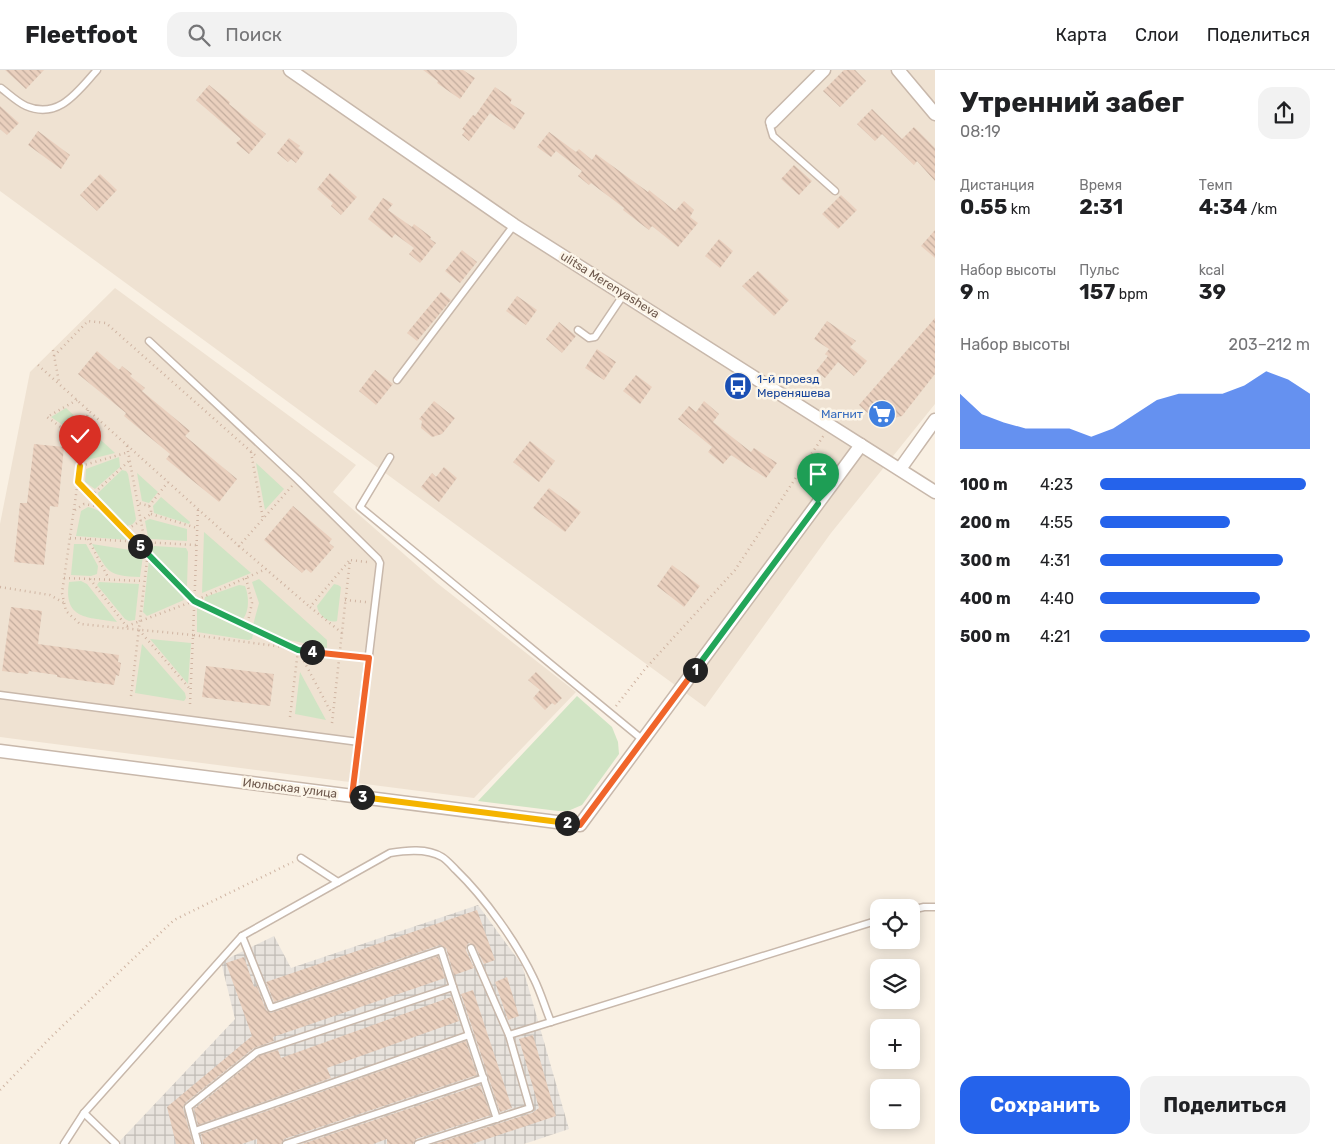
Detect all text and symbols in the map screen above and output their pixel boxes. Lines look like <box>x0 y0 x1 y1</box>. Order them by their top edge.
search box <box>167 12 517 57</box>
text: Fleetfoot <box>25 21 137 49</box>
icon: search <box>185 21 213 49</box>
text: Поиск <box>225 23 282 46</box>
text: Карта <box>1056 24 1107 46</box>
text: Слои <box>1135 24 1179 46</box>
text: Поделиться <box>1207 24 1310 46</box>
text: Утренний забег <box>960 86 1184 119</box>
button: share <box>1258 87 1310 139</box>
text: 08:19 <box>960 122 1001 141</box>
text: Дистанция <box>960 177 1034 194</box>
text: Время <box>1079 177 1122 194</box>
text: Темп <box>1199 177 1232 194</box>
text: 0.55 <box>960 194 1007 219</box>
text: 2:31 <box>1079 194 1123 219</box>
text: 4:34 <box>1199 194 1247 219</box>
text: km <box>1007 201 1030 218</box>
text: /km <box>1247 201 1277 218</box>
street label: ulitsa Merenyasheva <box>558 249 662 321</box>
text: Набор высоты <box>960 262 1056 279</box>
text: Пульс <box>1079 262 1119 279</box>
text: kcal <box>1199 262 1224 279</box>
text: 9 <box>960 279 973 304</box>
text: 157 <box>1079 279 1115 304</box>
text: 39 <box>1199 279 1226 304</box>
text: m <box>973 286 989 303</box>
text: bpm <box>1115 286 1148 303</box>
text: Набор высоты <box>960 335 1070 354</box>
text: 203–212 m <box>1229 335 1310 354</box>
bus stop icon: 1-й проезд Мереняшева <box>723 371 753 401</box>
place label: 1-й проезд Мереняшева <box>757 372 831 400</box>
supermarket icon: Магнит <box>867 399 897 429</box>
place label: Магнит <box>821 407 863 421</box>
pin <box>59 415 101 466</box>
icon: check <box>66 422 94 450</box>
pin <box>797 453 839 504</box>
icon: arrive <box>804 460 832 488</box>
text: 100 m <box>960 475 1008 494</box>
text: 4:23 <box>1040 475 1073 494</box>
text: 200 m <box>960 513 1010 532</box>
text: 4:55 <box>1040 513 1073 532</box>
pin: 5 <box>128 534 152 558</box>
text: 5 <box>136 538 145 555</box>
text: 300 m <box>960 551 1010 570</box>
text: 4:31 <box>1040 551 1070 570</box>
text: 400 m <box>960 589 1011 608</box>
text: 4:40 <box>1040 589 1074 608</box>
text: 500 m <box>960 627 1010 646</box>
text: 4:21 <box>1040 627 1070 646</box>
pin: 4 <box>300 640 324 664</box>
text: 4 <box>308 644 317 661</box>
pin: 1 <box>682 658 708 682</box>
text: 1 <box>692 662 699 679</box>
street label: Июльская улица <box>242 775 338 801</box>
pin: 3 <box>350 784 374 810</box>
text: 3 <box>358 789 367 806</box>
pin: 2 <box>554 810 580 836</box>
text: 2 <box>563 815 572 832</box>
map controls <box>870 899 920 1129</box>
button: locate <box>870 899 920 949</box>
button: layers <box>870 959 920 1009</box>
button: + <box>870 1019 920 1069</box>
button: Сохранить <box>960 1076 1130 1134</box>
button: Поделиться <box>1140 1076 1310 1134</box>
button: − <box>870 1079 920 1129</box>

